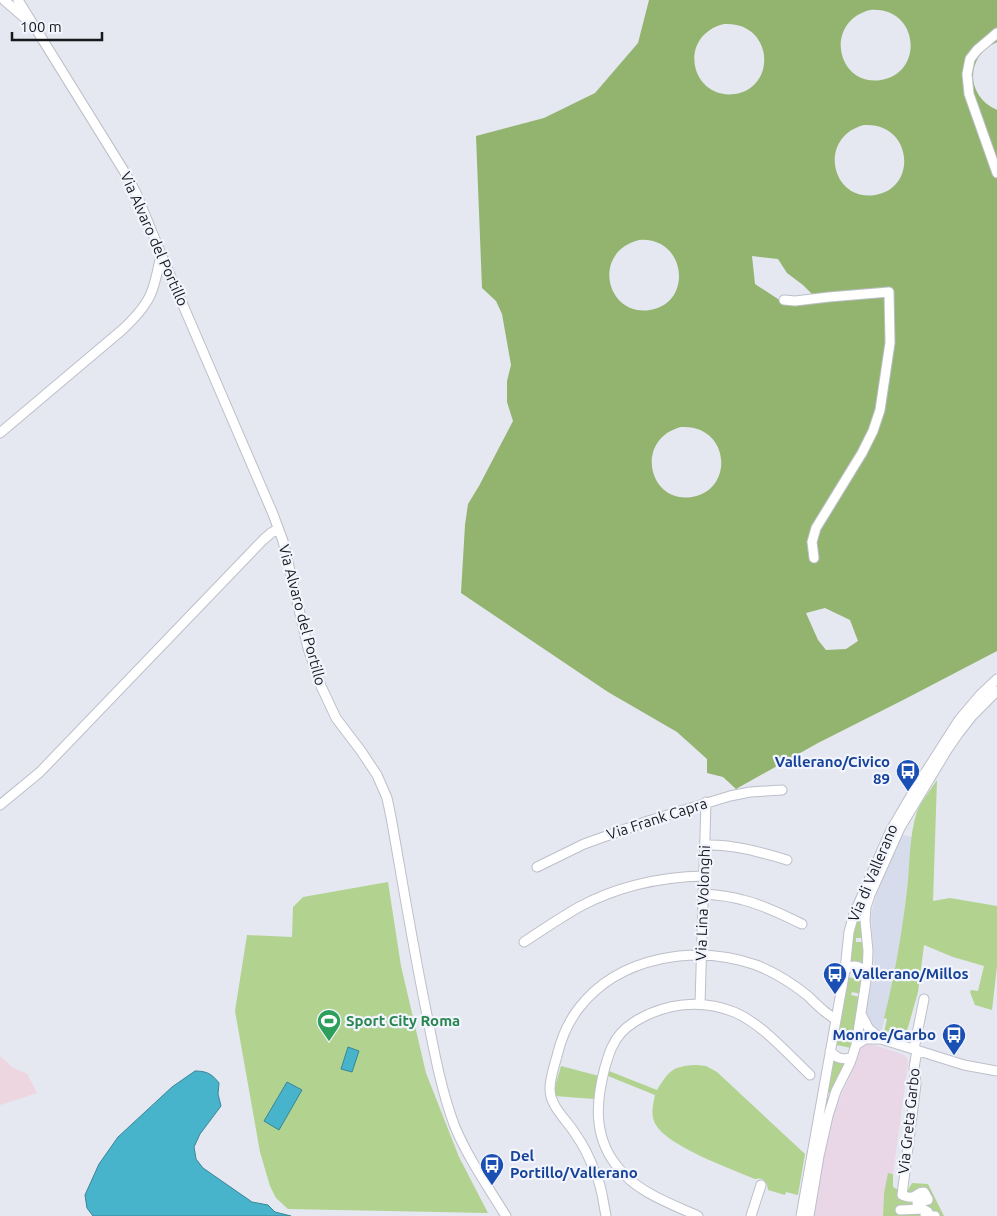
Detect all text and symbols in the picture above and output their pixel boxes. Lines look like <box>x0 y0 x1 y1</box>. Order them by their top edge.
scale bar <box>12 10 102 42</box>
text: 100 m <box>20 18 62 35</box>
street label: Via Alvaro del Portillo <box>117 169 192 309</box>
street label: Via Alvaro del Portillo <box>275 543 329 687</box>
place label: Vallerano/Civico 89 <box>775 753 890 787</box>
bus stop icon: Vallerano/Civico 89 <box>895 758 921 792</box>
street label: Via Frank Capra <box>605 794 709 843</box>
street label: Via di Vallerano <box>844 821 901 924</box>
street label: Via Lina Volonghi <box>692 845 713 961</box>
bus stop icon: Vallerano/Millos <box>822 961 848 995</box>
place label: Vallerano/Millos <box>852 965 969 982</box>
sports icon: Sport City Roma <box>316 1008 342 1042</box>
place label: Sport City Roma <box>346 1012 460 1029</box>
bus stop icon: Monroe/Garbo <box>941 1022 967 1056</box>
place label: Monroe/Garbo <box>832 1026 936 1043</box>
street label: Via Greta Garbo <box>894 1067 923 1175</box>
place label: Del Portillo/Vallerano <box>510 1147 638 1181</box>
bus stop icon: Del Portillo/Vallerano <box>479 1152 505 1186</box>

